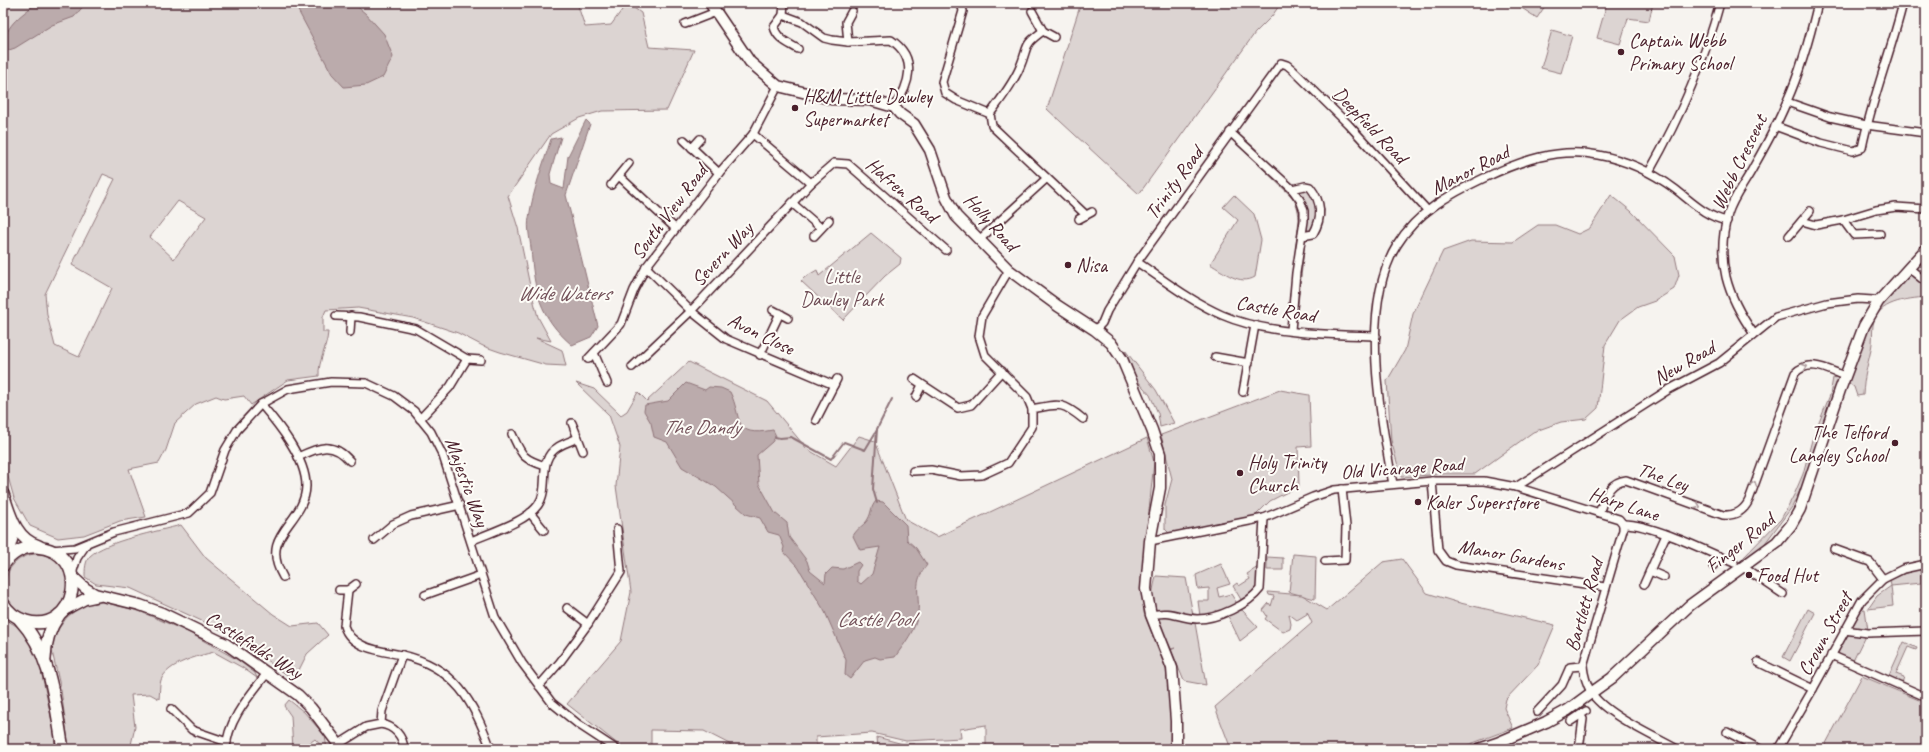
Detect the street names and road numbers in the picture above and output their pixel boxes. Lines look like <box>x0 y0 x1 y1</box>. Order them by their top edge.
street label: Deepfield Road <box>1327 81 1415 171</box>
street label: Webb Crescent <box>1705 108 1774 214</box>
street label: Manor Road <box>1427 138 1516 200</box>
street label: Trinity Road <box>1139 139 1211 224</box>
street label: Hafren Road <box>861 152 946 230</box>
street label: South View Road <box>625 157 715 264</box>
street label: Holly Road <box>958 188 1026 259</box>
street label: Severn Way <box>686 215 760 292</box>
street label: Castle Road <box>1234 290 1321 329</box>
street label: Avon Close <box>724 307 800 361</box>
street label: New Road <box>1649 334 1722 391</box>
street label: Majestic Way <box>439 434 495 531</box>
street label: Old Vicarage Road <box>1340 451 1467 485</box>
street label: The Ley <box>1634 457 1693 498</box>
street label: Harp Lane <box>1586 481 1663 527</box>
street label: Finger Road <box>1700 506 1782 578</box>
street label: Manor Gardens <box>1456 533 1568 577</box>
street label: Bartlett Road <box>1559 553 1610 654</box>
street label: Crown Street <box>1792 585 1860 680</box>
street label: Castlefields Way <box>201 605 309 686</box>

